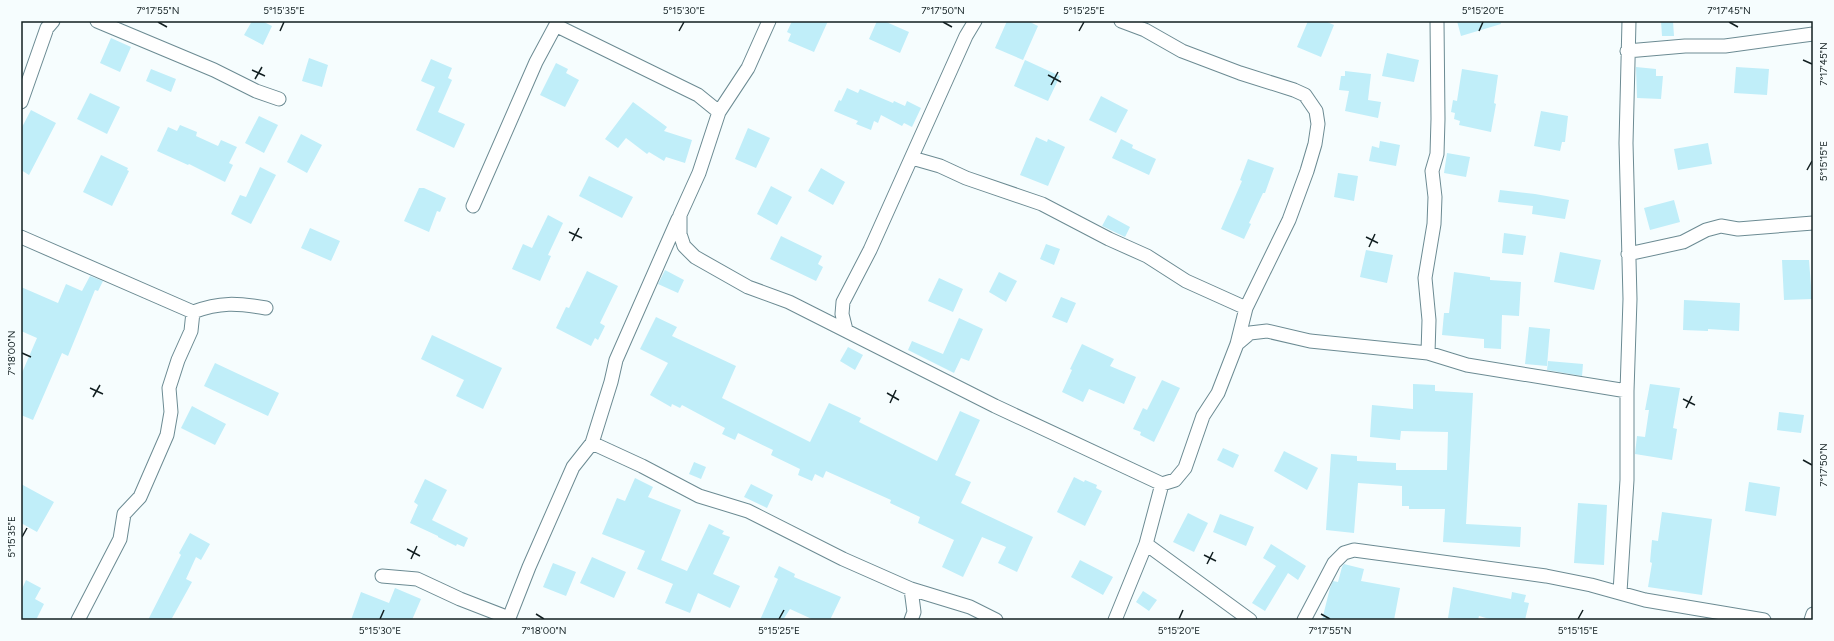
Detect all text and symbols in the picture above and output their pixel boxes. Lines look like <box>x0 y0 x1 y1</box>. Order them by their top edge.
text: 7°17'55"N <box>137 4 180 17</box>
text: 5°15'35"E <box>263 4 305 17</box>
text: 5°15'30"E <box>663 4 705 17</box>
text: 7°17'50"N <box>921 4 965 17</box>
text: 5°15'25"E <box>1063 4 1105 17</box>
text: 5°15'20"E <box>1462 4 1504 17</box>
text: 7°17'45"N <box>1707 4 1751 17</box>
text: 7°17'45"N <box>1817 42 1830 86</box>
text: 5°15'15"E <box>1817 141 1830 181</box>
text: 7°18'00"N <box>5 330 18 376</box>
text: 7°17'50"N <box>1817 443 1830 487</box>
text: 5°15'35"E <box>5 516 18 558</box>
text: 5°15'30"E <box>359 624 401 637</box>
text: 7°18'00"N <box>521 624 567 637</box>
text: 5°15'25"E <box>758 624 800 637</box>
text: 5°15'20"E <box>1158 624 1200 637</box>
text: 7°17'55"N <box>1309 624 1352 637</box>
text: 5°15'15"E <box>1558 624 1598 637</box>

